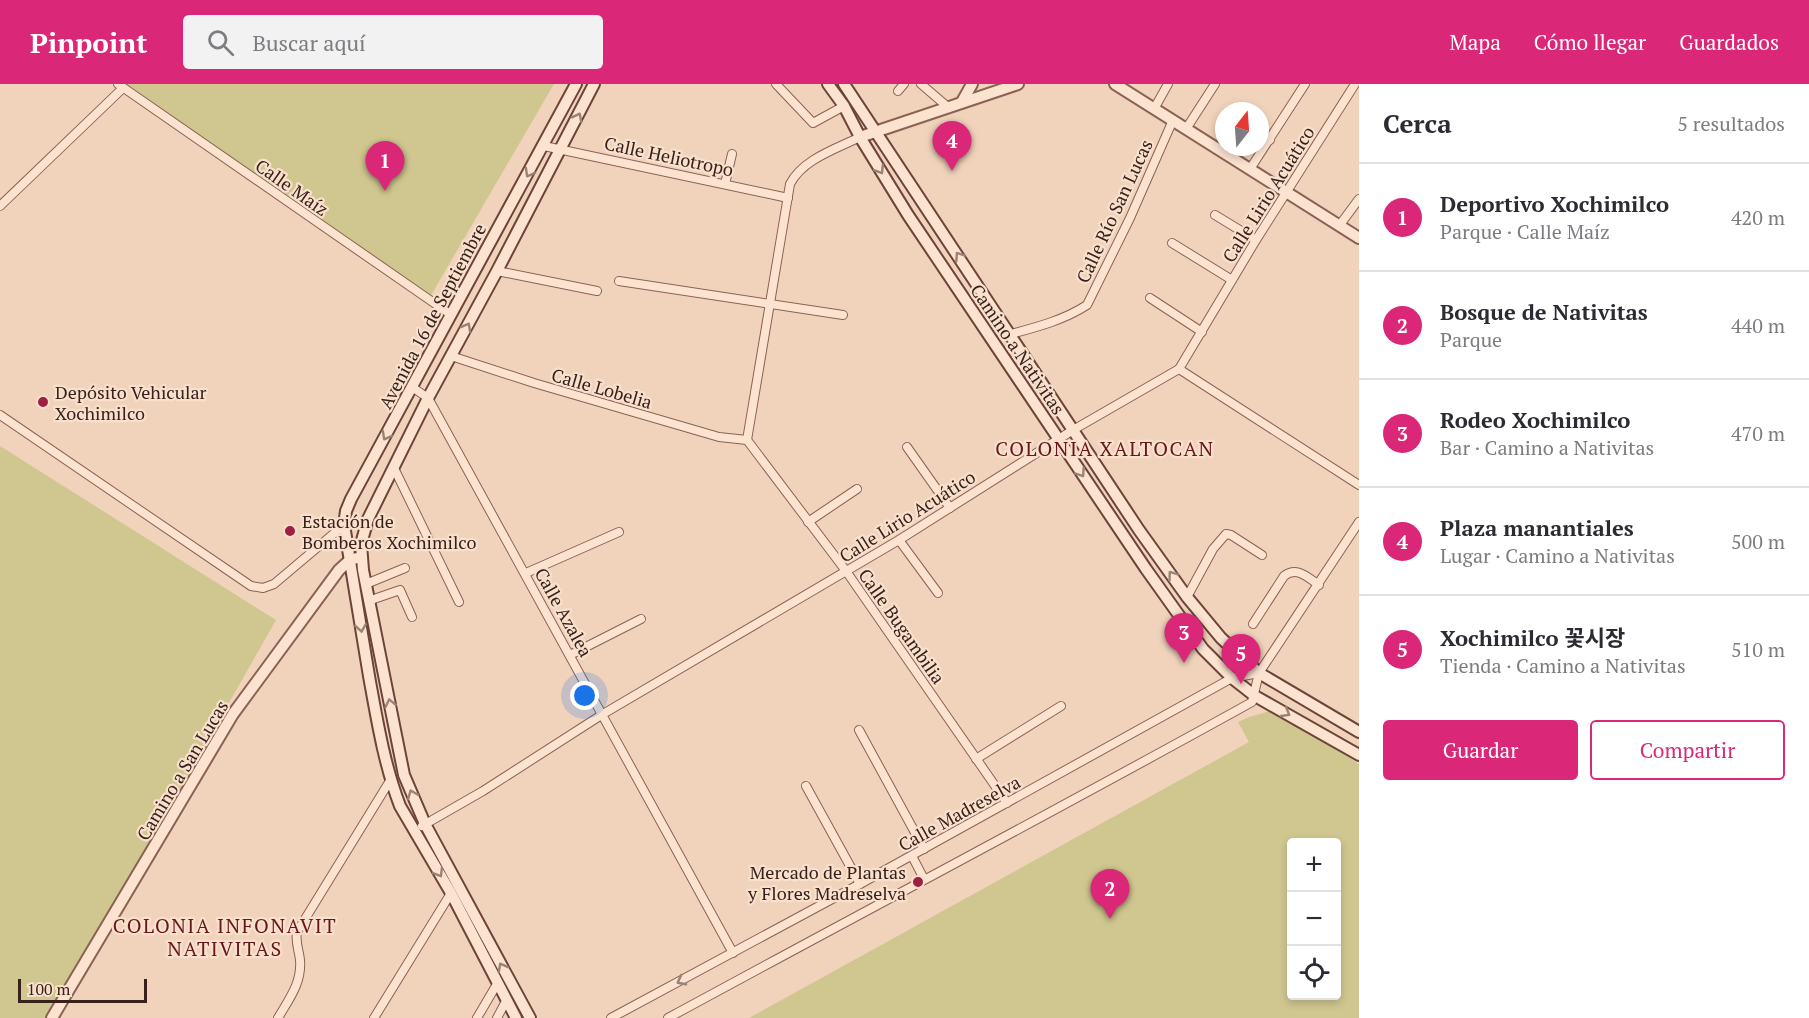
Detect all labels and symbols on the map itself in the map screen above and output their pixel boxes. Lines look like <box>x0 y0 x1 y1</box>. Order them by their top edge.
north arrow <box>1215 102 1269 156</box>
one-way arrow <box>570 113 582 124</box>
street label: Calle Lirio Acuático <box>1216 121 1320 267</box>
pin: 4 <box>932 122 972 171</box>
street label: Calle Heliotropo <box>602 131 736 181</box>
street label: Calle Río San Lucas <box>1070 135 1158 287</box>
pin: 1 <box>366 141 404 191</box>
street label: Calle Maíz <box>251 153 333 221</box>
one-way arrow <box>873 164 885 174</box>
one-way arrow <box>525 167 536 177</box>
street label: Avenida 16 de Septiembre <box>373 219 491 413</box>
one-way arrow <box>955 252 966 263</box>
street label: Camino a Nativitas <box>965 279 1071 419</box>
one-way arrow <box>460 322 471 333</box>
street label: Calle Lobelia <box>549 362 655 414</box>
place label: Depósito Vehicular Xochimilco <box>55 380 207 425</box>
marker: Depósito Vehicular Xochimilco <box>36 395 50 409</box>
one-way arrow <box>381 430 393 440</box>
district label: COLONIA XALTOCAN <box>995 435 1215 462</box>
street label: Calle Lirio Acuático <box>834 464 980 568</box>
one-way arrow <box>1073 466 1084 477</box>
place label: Estación de Bomberos Xochimilco <box>302 509 476 554</box>
marker: Estación de Bomberos Xochimilco <box>283 524 297 538</box>
street label: Calle Azalea <box>530 563 598 661</box>
street label: Calle Bugambilia <box>853 564 951 688</box>
one-way arrow <box>1168 571 1179 582</box>
pin: 3 <box>1164 614 1204 663</box>
one-way arrow <box>355 624 367 633</box>
pin: 5 <box>1222 634 1260 684</box>
your location <box>570 681 599 710</box>
street label: Camino a San Lucas <box>131 695 233 845</box>
one-way arrow <box>384 698 397 708</box>
one-way arrow <box>1280 706 1291 718</box>
street label: Calle Madreselva <box>894 770 1024 856</box>
one-way arrow <box>407 789 419 800</box>
place label: Mercado de Plantas y Flores Madreselva <box>747 860 906 905</box>
one-way arrow <box>432 867 444 877</box>
pin: 2 <box>1090 870 1130 919</box>
marker: Mercado de Plantas y Flores Madreselva <box>911 875 925 889</box>
district label: COLONIA INFONAVIT NATIVITAS <box>113 912 337 962</box>
one-way arrow <box>498 962 509 973</box>
one-way arrow <box>677 974 688 985</box>
scale bar <box>18 976 147 1004</box>

